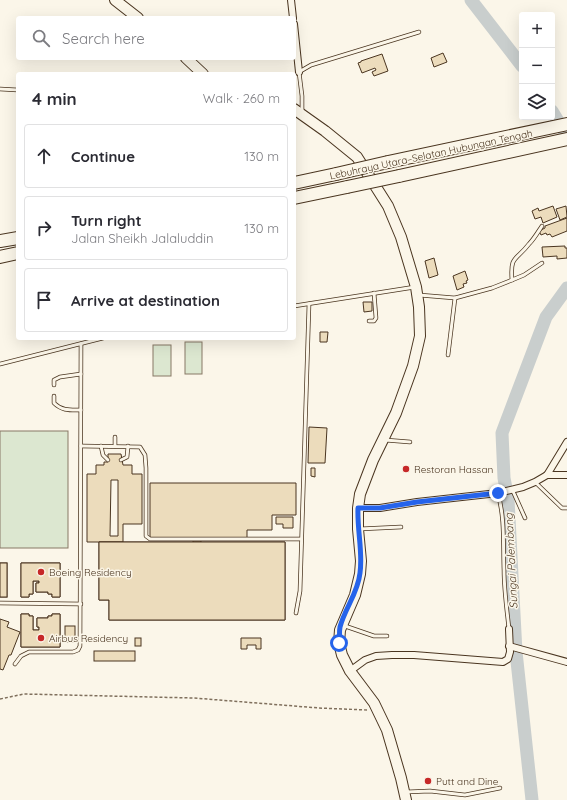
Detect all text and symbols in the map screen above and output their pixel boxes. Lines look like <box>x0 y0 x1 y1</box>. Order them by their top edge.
map controls <box>519 12 555 120</box>
button: + <box>519 12 555 48</box>
search box <box>16 16 296 60</box>
icon: search <box>30 27 52 49</box>
text: Search here <box>62 29 145 48</box>
button: − <box>519 48 555 84</box>
button: layers <box>519 84 555 120</box>
text: 4 min <box>32 88 77 109</box>
text: Walk · 260 m <box>203 90 280 106</box>
street label: Lebuhraya Utara–Selatan Hubungan Tengah <box>328 127 534 182</box>
icon: ahead <box>33 145 55 167</box>
text: Continue <box>71 147 135 166</box>
text: 130 m <box>244 148 279 164</box>
text: Turn right <box>71 211 142 230</box>
icon: right <box>33 217 55 239</box>
text: 130 m <box>244 220 279 236</box>
text: Jalan Sheikh Jalaluddin <box>71 230 213 246</box>
icon: arrive <box>33 289 55 311</box>
text: Arrive at destination <box>71 291 220 310</box>
place label: Restoran Hassan <box>414 463 493 476</box>
marker: Restoran Hassan <box>401 464 411 474</box>
route end <box>489 484 507 502</box>
water label: Sungai Palembang <box>501 512 521 609</box>
place label: Boeing Residency <box>49 566 132 579</box>
marker: Boeing Residency <box>36 567 46 577</box>
place label: Airbus Residency <box>49 632 128 645</box>
marker: Airbus Residency <box>36 633 46 643</box>
route start <box>330 634 348 652</box>
place label: Putt and Dine <box>436 775 499 788</box>
marker: Putt and Dine <box>423 776 433 786</box>

